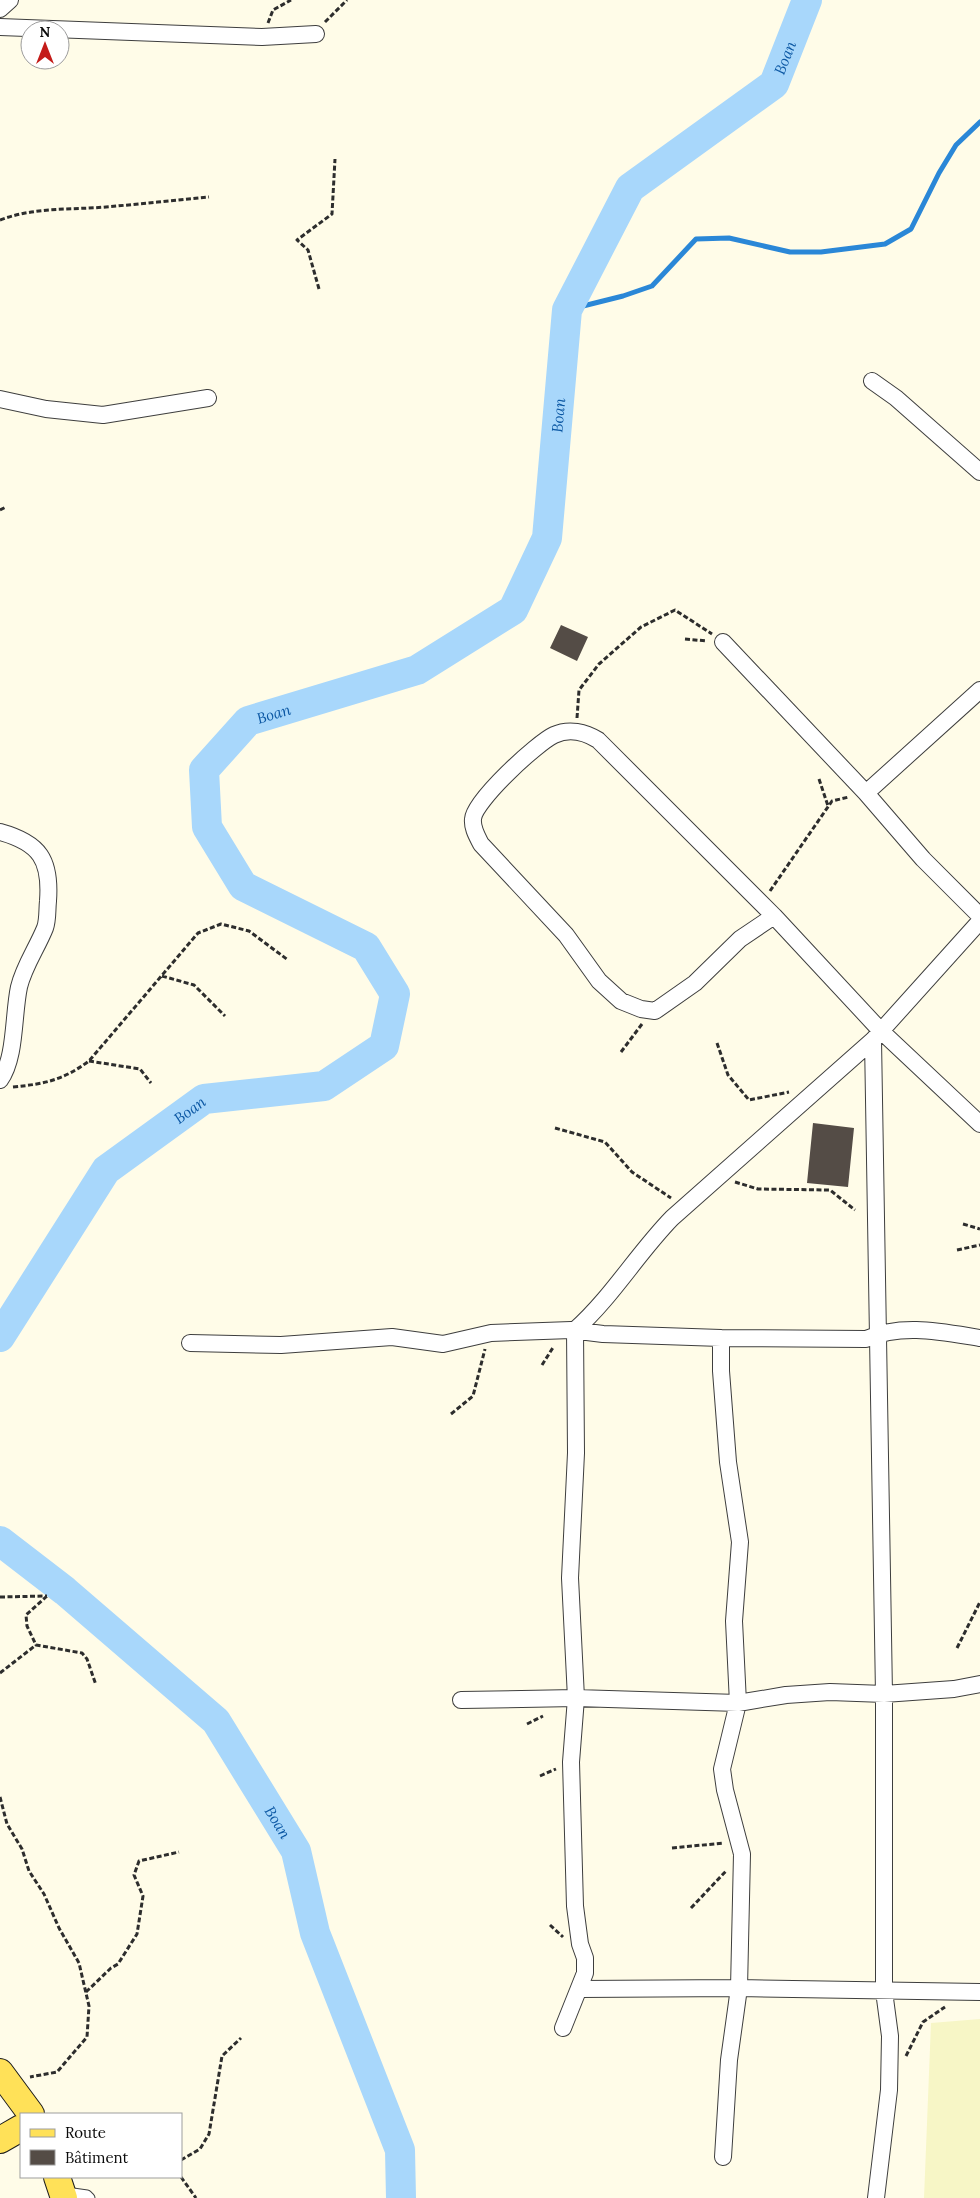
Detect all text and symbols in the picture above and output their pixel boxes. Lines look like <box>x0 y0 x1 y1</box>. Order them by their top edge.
north arrow <box>20 20 70 70</box>
text: N <box>40 23 51 41</box>
water label: Boan <box>769 37 800 77</box>
water label: Boan <box>547 396 569 433</box>
water label: Boan <box>254 699 294 727</box>
water label: Boan <box>170 1091 210 1127</box>
water label: Boan <box>261 1802 296 1842</box>
legend <box>20 2113 182 2178</box>
text: Route <box>65 2123 106 2142</box>
text: Bâtiment <box>65 2148 128 2167</box>

